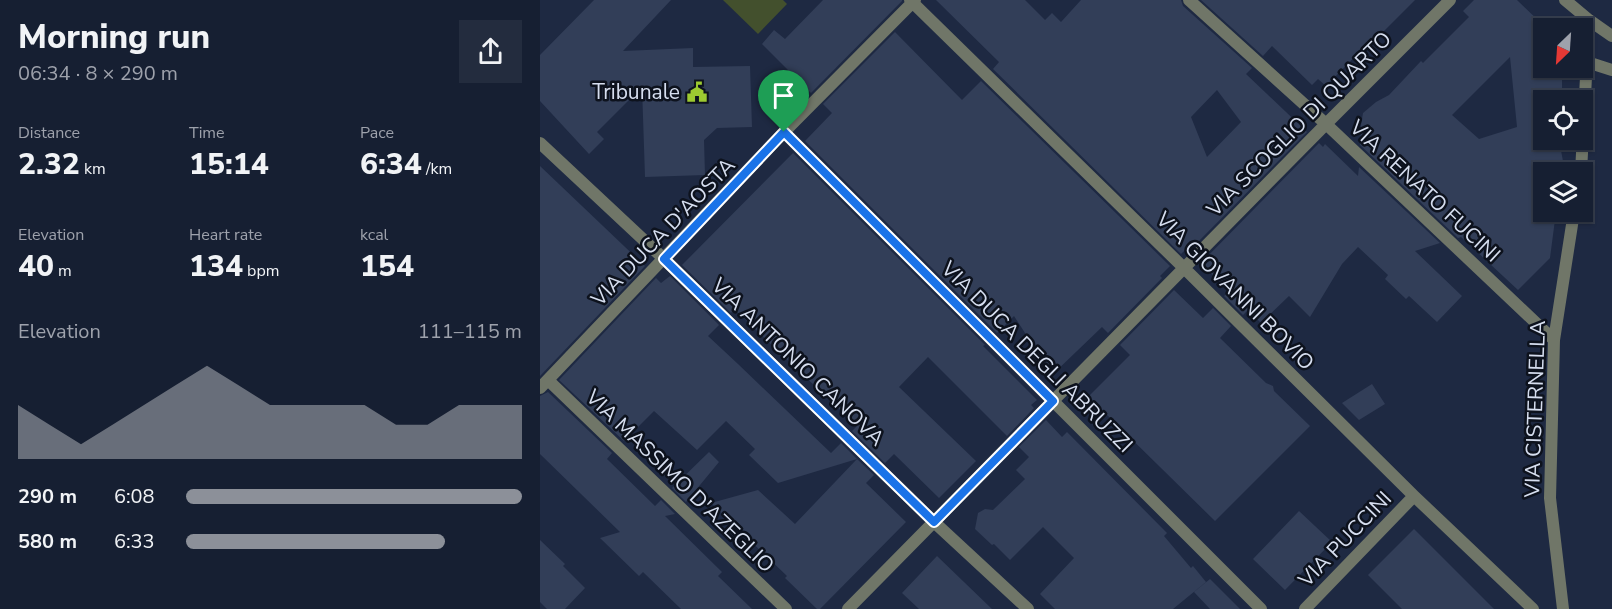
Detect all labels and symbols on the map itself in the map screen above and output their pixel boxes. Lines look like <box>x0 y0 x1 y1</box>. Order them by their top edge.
north arrow <box>1533 18 1593 78</box>
street label: VIA SCOGLIO DI QUARTO <box>1200 25 1398 223</box>
pin <box>758 70 809 132</box>
place label: Tribunale <box>592 78 680 106</box>
public building icon: Tribunale <box>685 80 709 104</box>
street label: VIA RENATO FUCINI <box>1343 113 1506 268</box>
street label: VIA DUCA D'AOSTA <box>584 152 741 313</box>
street label: VIA GIOVANNI BOVIO <box>1149 205 1320 376</box>
street label: VIA DUCA DEGLI ABRUZZI <box>934 254 1139 459</box>
street label: VIA ANTONIO CANOVA <box>705 271 891 452</box>
street label: VIA CISTERNELLA <box>1518 320 1552 499</box>
street label: VIA MASSIMO D'AZEGLIO <box>579 383 780 579</box>
street label: VIA PUCCINI <box>1291 485 1398 594</box>

